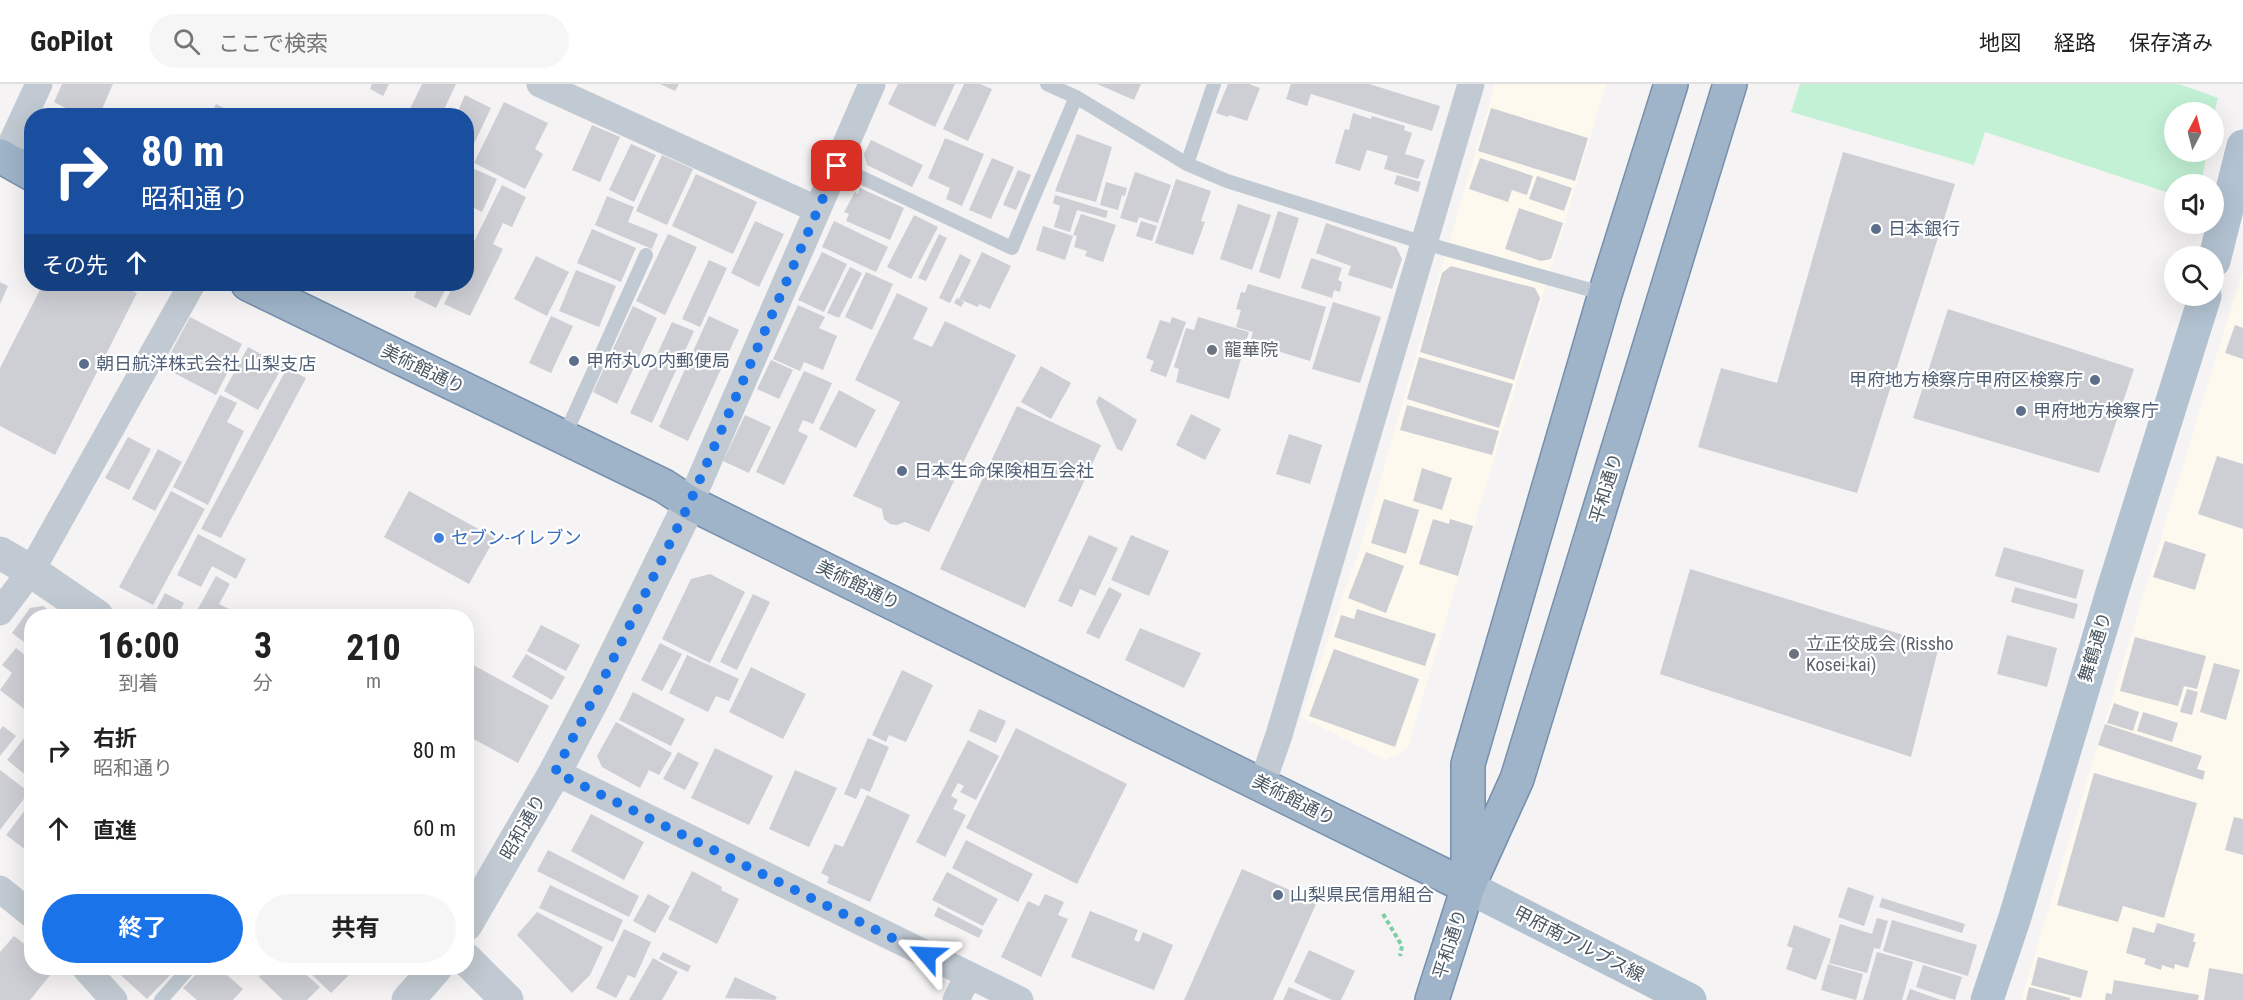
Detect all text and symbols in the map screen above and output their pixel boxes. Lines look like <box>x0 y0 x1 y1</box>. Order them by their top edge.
search box <box>149 14 569 68</box>
text: GoPilot <box>30 25 113 58</box>
icon: search <box>170 25 203 58</box>
text: ここで検索 <box>218 31 328 56</box>
text: 地図 <box>1979 31 2021 55</box>
text: 経路 <box>2054 31 2096 55</box>
text: 保存済み <box>2129 31 2213 55</box>
north arrow <box>2164 102 2224 162</box>
map controls <box>2164 102 2224 306</box>
text: 80 m <box>141 127 224 176</box>
icon: right <box>42 132 120 210</box>
pin <box>811 140 862 191</box>
icon: arrive <box>820 149 853 182</box>
button: sound <box>2164 174 2224 234</box>
text: 昭和通り <box>141 183 249 215</box>
place label: 日本銀行 <box>1888 218 1960 239</box>
marker: 日本銀行 <box>1869 222 1883 236</box>
icon: ahead <box>120 246 153 279</box>
button: search <box>2164 246 2224 306</box>
text: その先 <box>42 253 108 278</box>
street label: 美術館通り <box>378 339 468 398</box>
place label: 龍華院 <box>1224 339 1278 360</box>
marker: 龍華院 <box>1205 343 1219 357</box>
place label: 甲府丸の内郵便局 <box>586 350 730 371</box>
place label: 朝日航洋株式会社 山梨支店 <box>96 353 316 374</box>
marker: 甲府丸の内郵便局 <box>567 354 581 368</box>
marker: 朝日航洋株式会社 山梨支店 <box>77 357 91 371</box>
place label: 甲府地方検察庁甲府区検察庁 <box>1849 369 2083 390</box>
marker: 甲府地方検察庁甲府区検察庁 <box>2088 373 2102 387</box>
place label: 甲府地方検察庁 <box>2033 400 2159 421</box>
marker: 甲府地方検察庁 <box>2014 404 2028 418</box>
street label: 平和通り <box>1585 450 1626 525</box>
place label: 日本生命保険相互会社 <box>914 460 1094 481</box>
marker: 日本生命保険相互会社 <box>895 464 909 478</box>
place label: セブン-イレブン <box>451 527 581 548</box>
marker: セブン-イレブン <box>432 531 446 545</box>
street label: 美術館通り <box>813 555 903 614</box>
street label: 舞鶴通り <box>2074 609 2115 684</box>
text: 16:00 <box>97 625 180 667</box>
text: 3 <box>254 625 272 667</box>
text: 210 <box>346 627 401 669</box>
place label: 立正佼成会 (Rissho Kosei-kai) <box>1806 633 1954 676</box>
marker: 立正佼成会 (Rissho Kosei-kai) <box>1787 647 1801 661</box>
text: m <box>366 669 381 693</box>
text: 到着 <box>119 671 159 695</box>
text: 分 <box>253 671 273 695</box>
text: 右折 <box>93 726 137 751</box>
icon: right <box>42 734 75 767</box>
text: 80 m <box>413 738 456 763</box>
text: 昭和通り <box>93 756 173 780</box>
street label: 美術館通り <box>1249 770 1339 829</box>
street label: 昭和通り <box>495 790 550 863</box>
icon: ahead <box>42 812 75 845</box>
text: 60 m <box>413 816 456 841</box>
text: 直進 <box>93 818 137 843</box>
place label: 山梨県民信用組合 <box>1290 884 1434 905</box>
marker: 山梨県民信用組合 <box>1271 888 1285 902</box>
button: 終了 <box>42 894 243 963</box>
button: 共有 <box>255 894 456 963</box>
street label: 甲府南アルプス線 <box>1510 902 1648 986</box>
street label: 平和通り <box>1428 906 1471 981</box>
position arrow <box>895 923 959 987</box>

